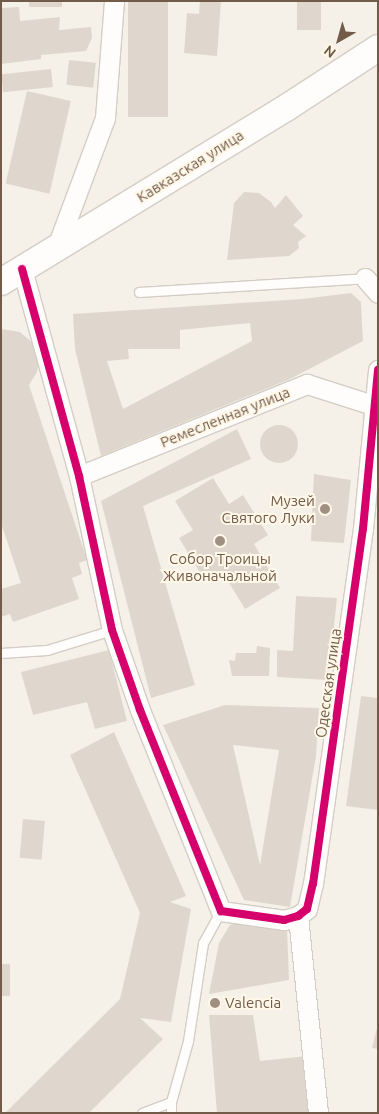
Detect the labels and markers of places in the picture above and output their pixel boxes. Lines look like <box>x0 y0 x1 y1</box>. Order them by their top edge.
place label: Музей Святого Луки <box>222 491 315 526</box>
marker: Музей Святого Луки <box>319 503 331 515</box>
marker: Собор Троицы Живоначальной <box>214 535 226 547</box>
place label: Собор Троицы Живоначальной <box>163 549 277 584</box>
place label: Valencia <box>225 994 281 1012</box>
marker: Valencia <box>209 997 221 1009</box>

